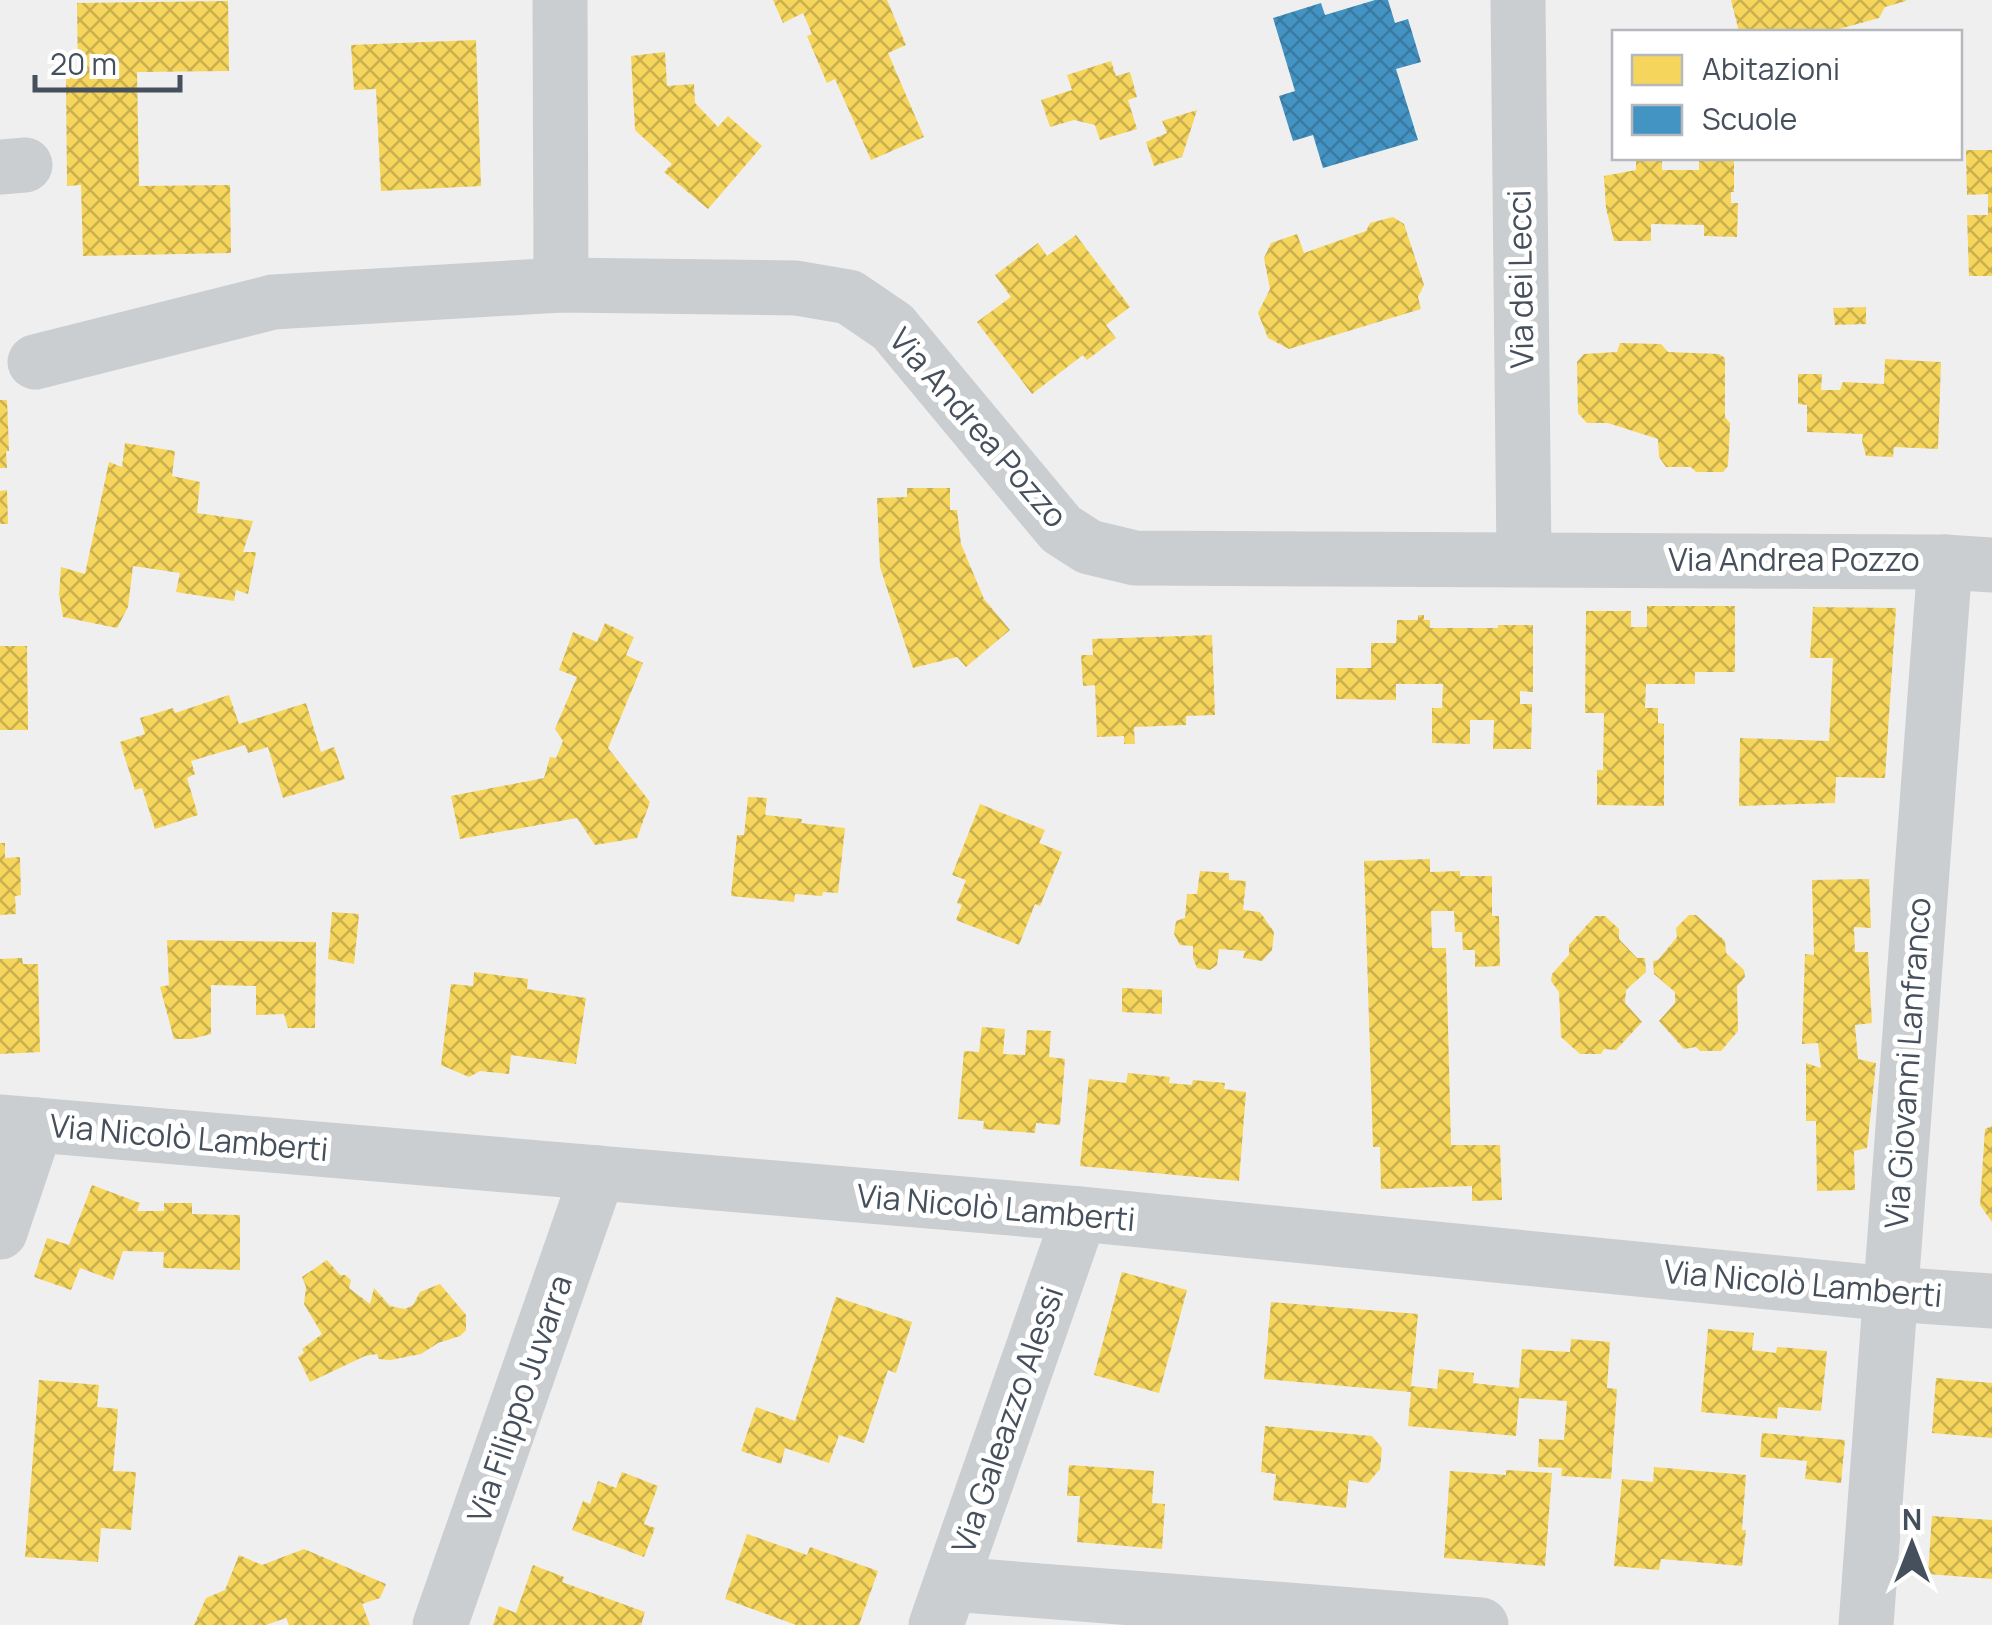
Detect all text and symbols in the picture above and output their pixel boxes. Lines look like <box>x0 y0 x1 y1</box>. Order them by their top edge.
scale bar <box>35 30 180 92</box>
legend <box>1612 30 1962 160</box>
text: 20 m <box>50 43 117 84</box>
text: Abitazioni <box>1702 48 1840 89</box>
text: Scuole <box>1702 98 1797 139</box>
street label: Via dei Lecci <box>1496 189 1544 369</box>
street label: Via Andrea Pozzo <box>880 318 1078 537</box>
street label: Via Andrea Pozzo <box>1668 537 1920 581</box>
street label: Via Giovanni Lanfranco <box>1873 896 1941 1230</box>
street label: Via Nicolò Lamberti <box>48 1103 330 1171</box>
street label: Via Nicolò Lamberti <box>855 1173 1137 1241</box>
street label: Via Nicolò Lamberti <box>1662 1249 1944 1317</box>
street label: Via Filippo Juvarra <box>456 1269 582 1528</box>
street label: Via Galeazzo Alessi <box>941 1280 1073 1559</box>
north arrow <box>1862 1495 1962 1595</box>
text: N <box>1902 1500 1922 1538</box>

